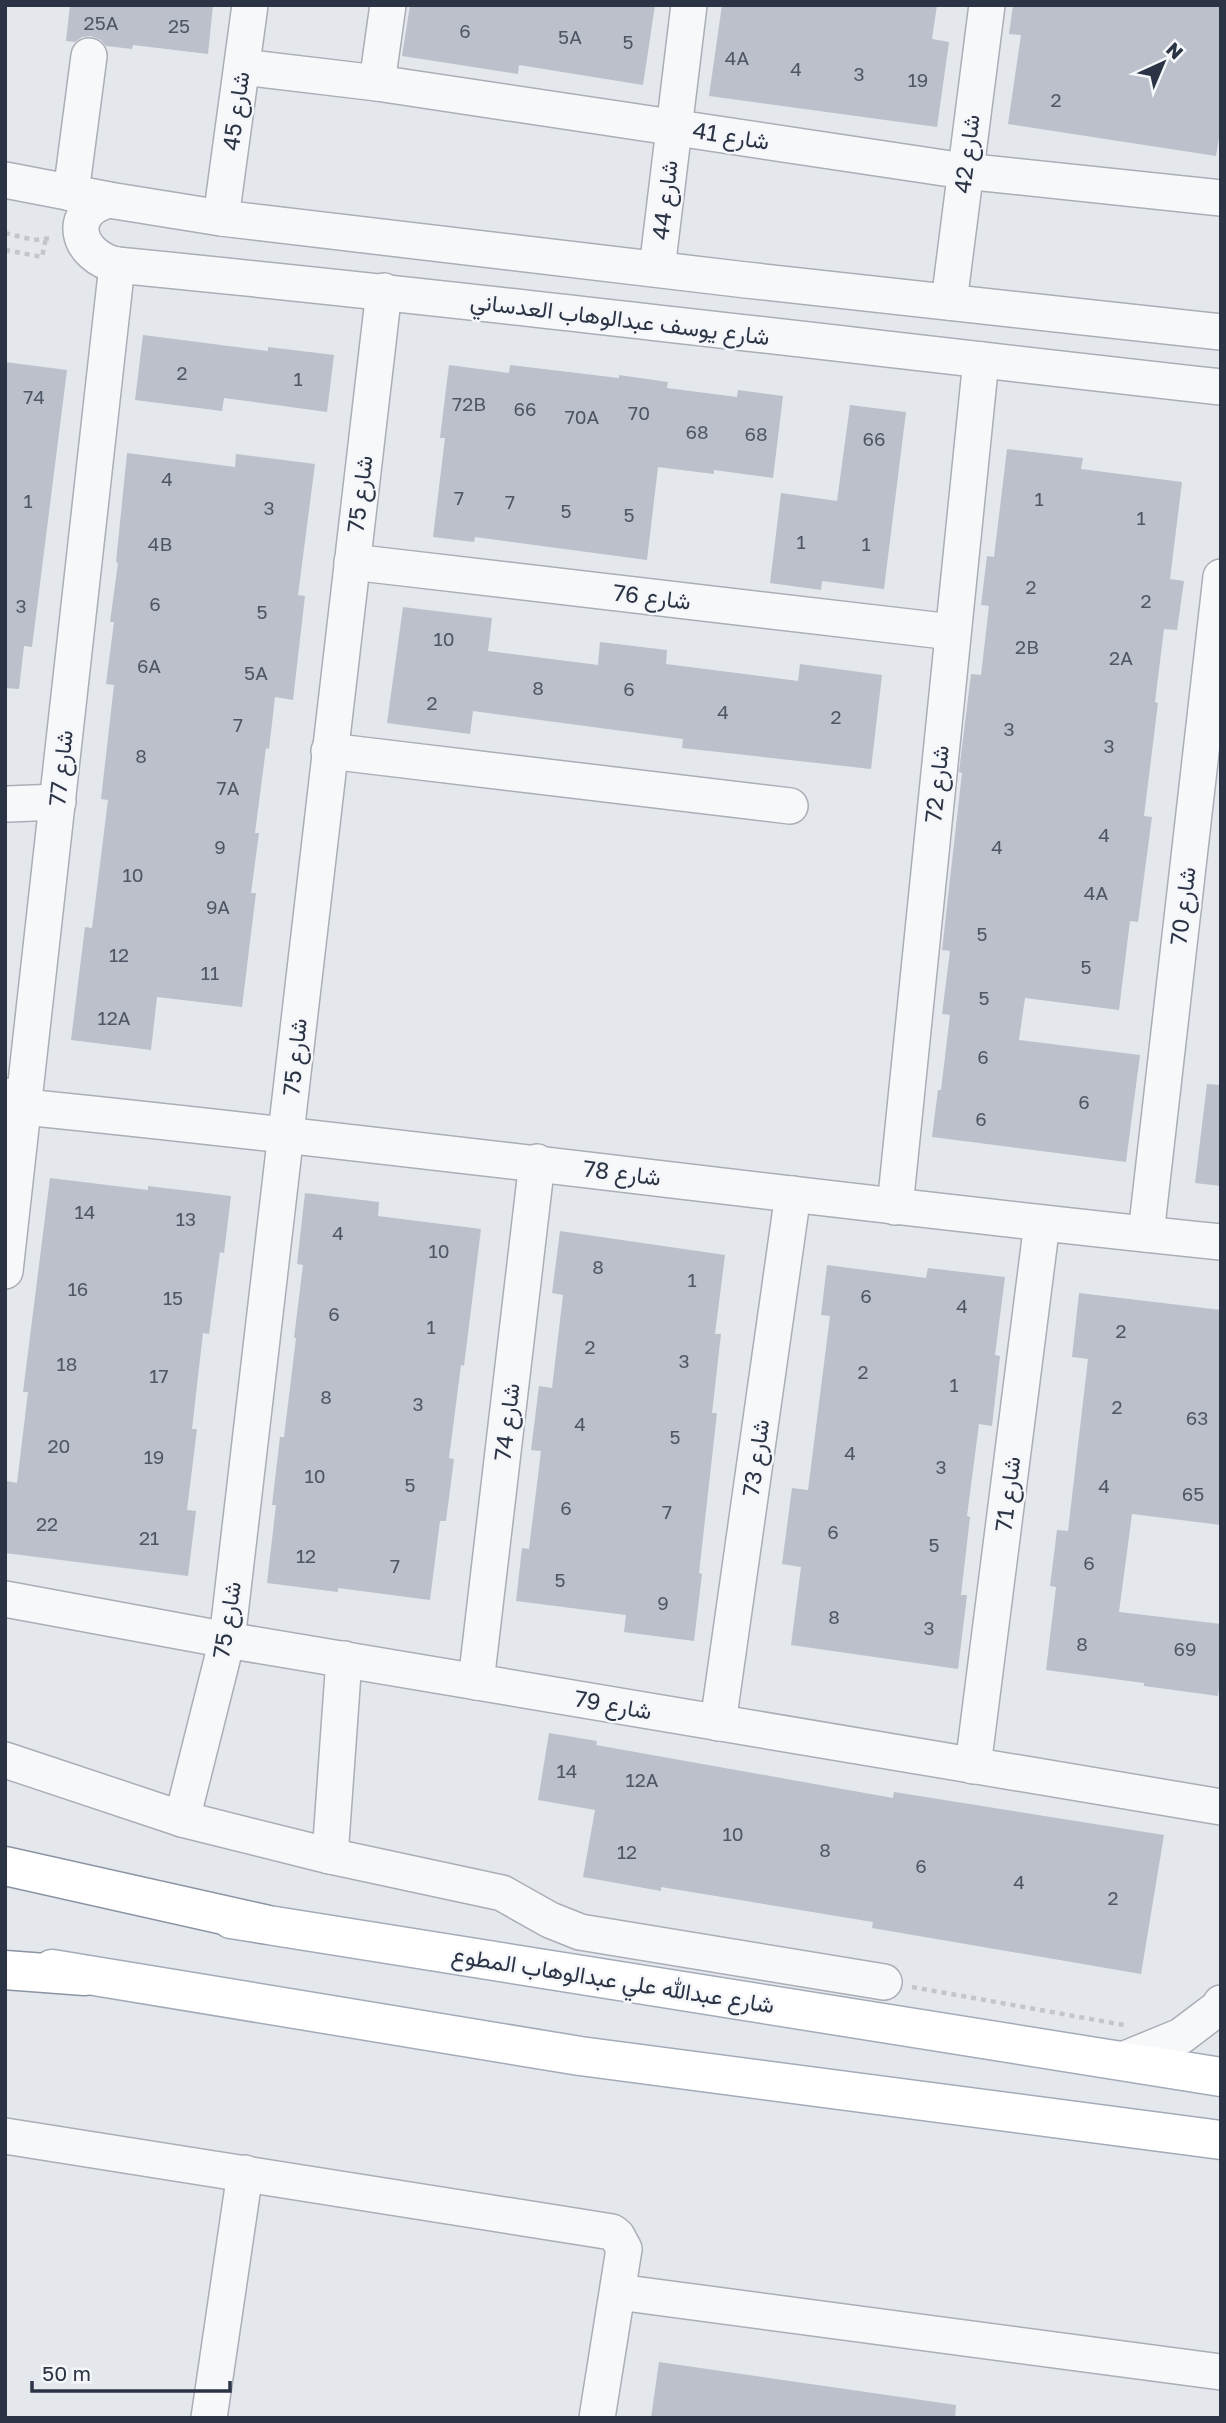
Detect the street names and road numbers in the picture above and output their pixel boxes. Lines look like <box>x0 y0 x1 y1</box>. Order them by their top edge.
street label: شارع 45 <box>216 70 257 153</box>
street label: شارع 42 <box>947 113 988 195</box>
street label: شارع 41 <box>690 115 771 158</box>
street label: شارع 44 <box>645 158 686 242</box>
street label: شارع يوسف عبدالوهاب العدساني <box>468 286 771 356</box>
street label: شارع 75 <box>340 454 381 534</box>
street label: شارع 76 <box>611 577 693 618</box>
street label: شارع 77 <box>42 728 81 808</box>
street label: شارع 72 <box>918 744 957 824</box>
street label: شارع 70 <box>1163 865 1204 947</box>
street label: شارع 75 <box>276 1017 315 1097</box>
street label: شارع 78 <box>581 1153 663 1194</box>
street label: شارع 74 <box>487 1381 528 1463</box>
street label: شارع 73 <box>736 1417 777 1499</box>
street label: شارع 71 <box>989 1455 1028 1533</box>
street label: شارع 75 <box>206 1579 249 1661</box>
street label: شارع 79 <box>572 1683 654 1728</box>
street label: شارع عبدالله علي عبدالوهاب المطوع <box>449 1940 776 2024</box>

